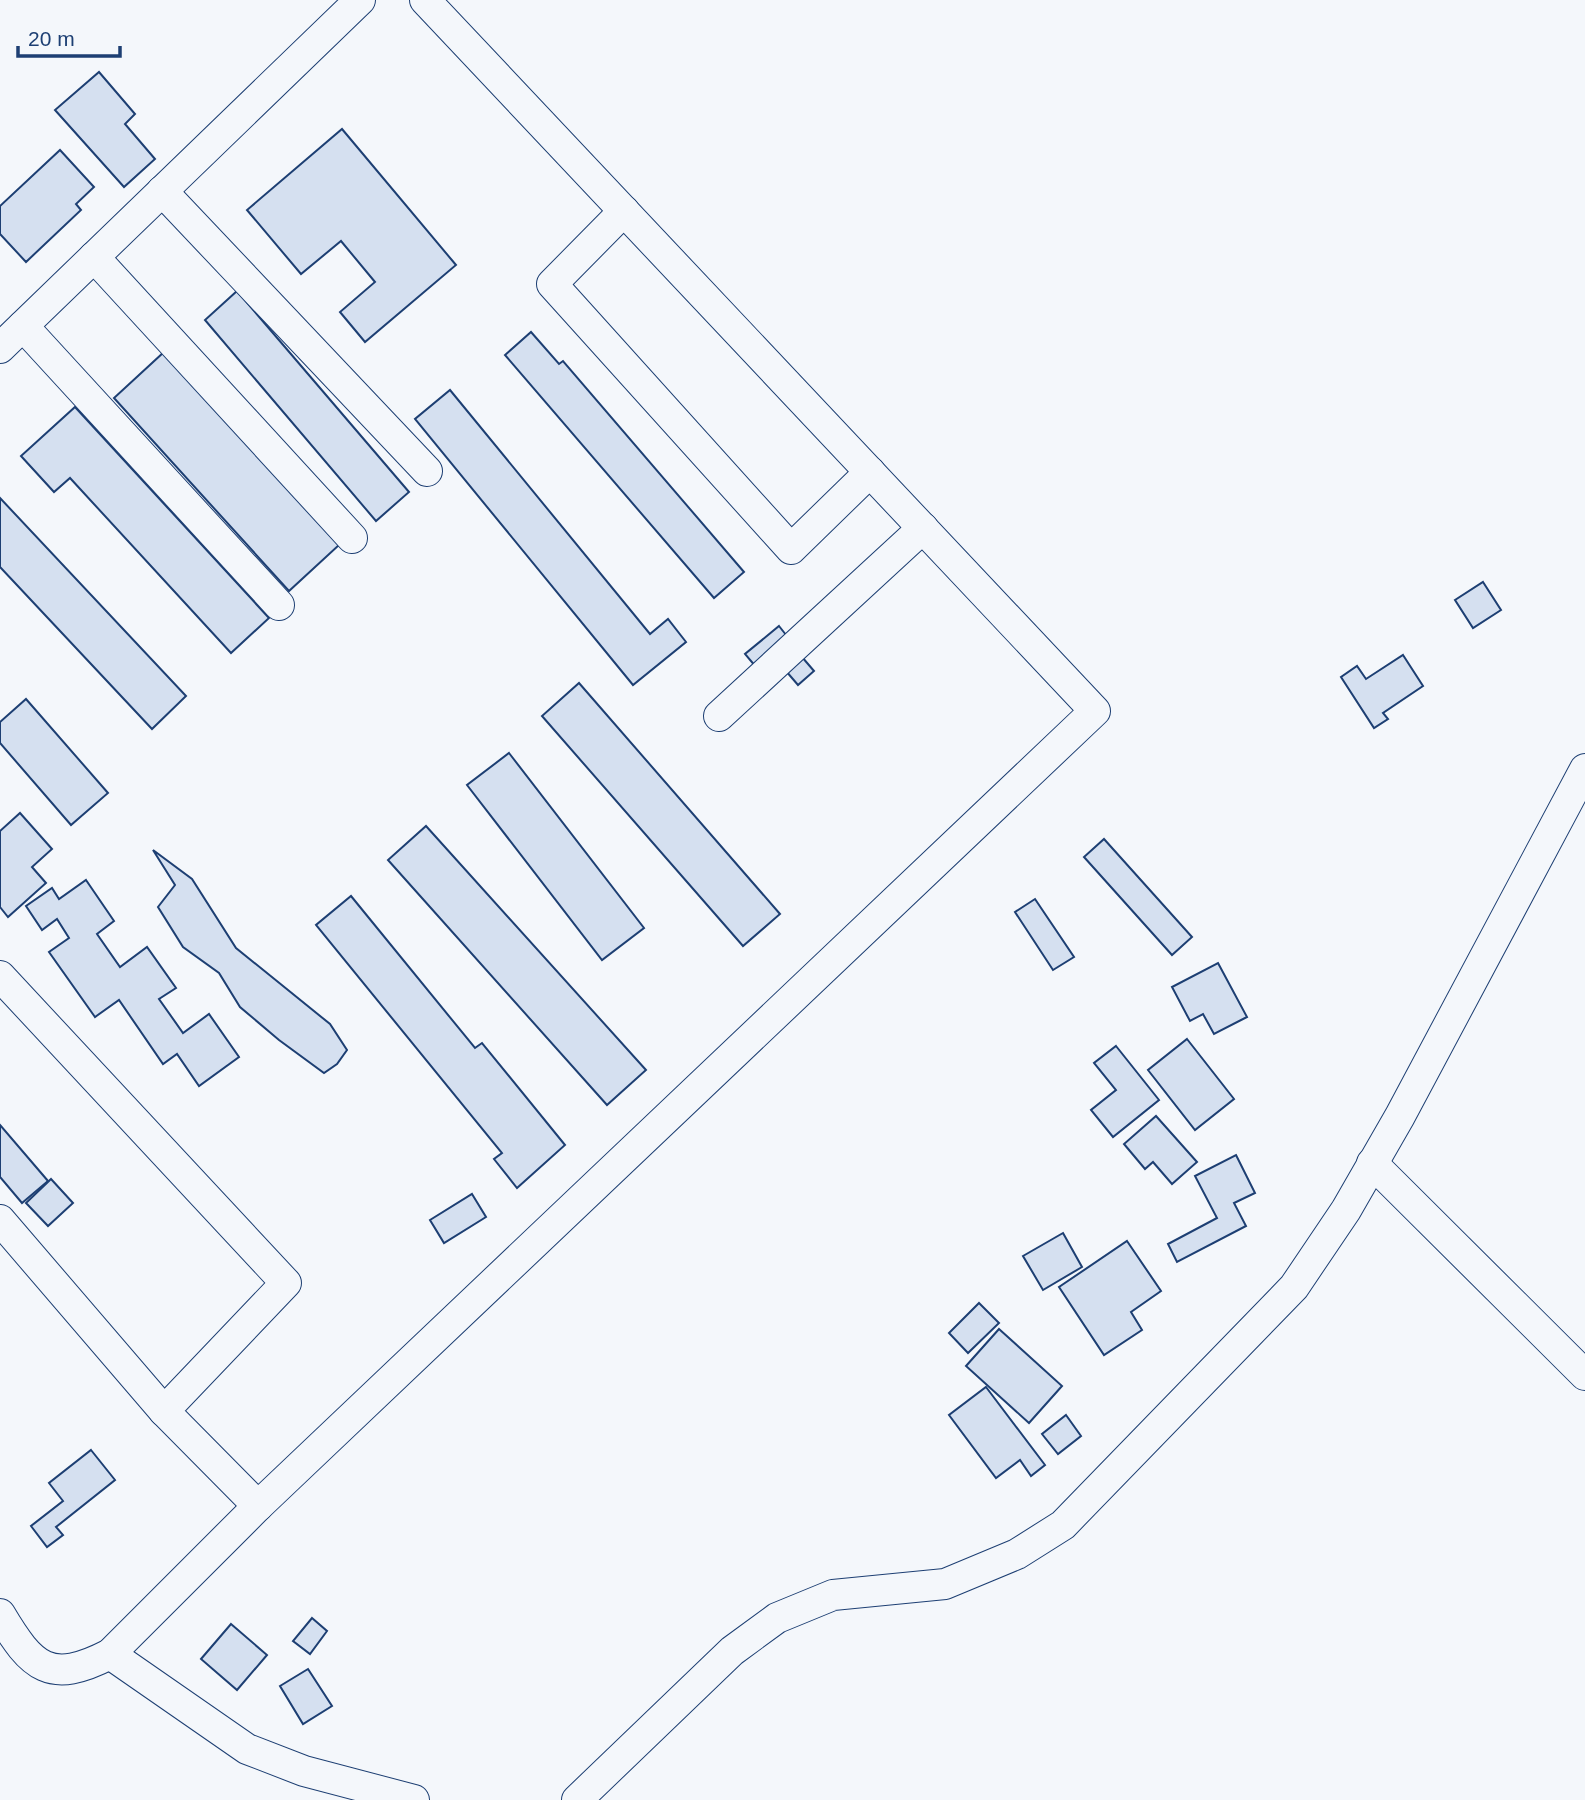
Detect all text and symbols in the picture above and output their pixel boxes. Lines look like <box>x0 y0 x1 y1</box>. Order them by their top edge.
scale bar <box>18 14 119 58</box>
text: 20 m <box>28 27 75 50</box>

